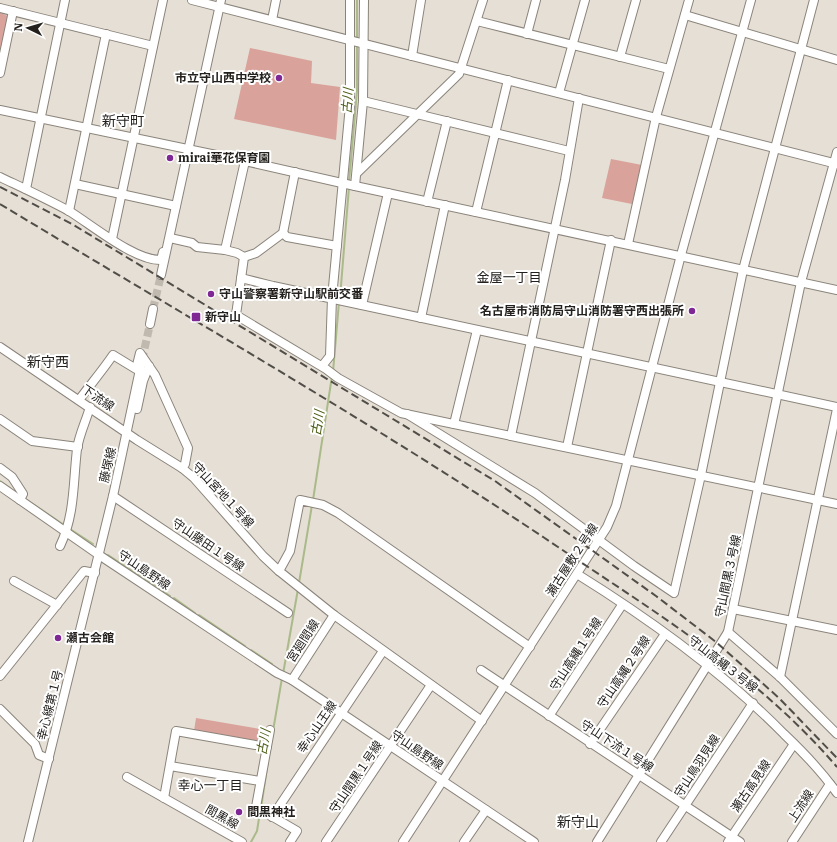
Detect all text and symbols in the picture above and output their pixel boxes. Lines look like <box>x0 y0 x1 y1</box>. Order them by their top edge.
north arrow <box>8 8 48 48</box>
text: N <box>11 22 25 32</box>
place label: 市立守山西中学校 <box>175 70 271 85</box>
marker: 市立守山西中学校 <box>274 73 284 83</box>
water label: 古川 <box>338 85 357 115</box>
district label: 新守町 <box>102 112 144 130</box>
place label: mirai華花保育園 <box>178 150 270 165</box>
marker: mirai華花保育園 <box>165 153 175 163</box>
district label: 金屋一丁目 <box>476 269 542 286</box>
place label: 守山警察署新守山駅前交番 <box>219 286 364 301</box>
marker: 守山警察署新守山駅前交番 <box>206 289 216 299</box>
place label: 名古屋市消防局守山消防署守西出張所 <box>480 303 684 318</box>
marker: 名古屋市消防局守山消防署守西出張所 <box>687 306 697 316</box>
place label: 新守山 <box>205 309 241 324</box>
marker: 新守山 <box>190 311 202 323</box>
district label: 新守西 <box>27 353 69 371</box>
street label: 下流線 <box>79 381 117 414</box>
water label: 古川 <box>307 407 328 437</box>
street label: 藤塚線 <box>96 446 119 484</box>
street label: 守山宮地１号線 <box>189 459 258 530</box>
street label: 守山藤田１号線 <box>169 515 247 574</box>
street label: 瀬古屋敷２号線 <box>542 520 601 599</box>
street label: 守山間黒３号線 <box>711 533 744 619</box>
street label: 守山島野線 <box>115 547 173 593</box>
street label: 守山高縄１号線 <box>546 614 605 693</box>
street label: 宮廻間線 <box>283 617 322 665</box>
place label: 瀬古会館 <box>66 630 114 645</box>
street label: 守山高縄３号線 <box>686 632 761 695</box>
marker: 瀬古会館 <box>53 633 63 643</box>
street label: 守山高縄２号線 <box>594 633 653 711</box>
street label: 幸心線第１号 <box>34 668 66 742</box>
street label: 幸心山王線 <box>294 698 340 756</box>
street label: 守山下流１号線 <box>578 716 657 775</box>
water label: 古川 <box>253 726 274 756</box>
street label: 守山島野線 <box>388 727 446 773</box>
street label: 守山鳥羽見線 <box>671 731 722 800</box>
street label: 守山間黒１号線 <box>326 738 385 816</box>
street label: 瀬古高見線 <box>728 757 774 815</box>
district label: 幸心一丁目 <box>177 777 243 794</box>
street label: 上流線 <box>784 787 817 825</box>
street label: 間黒線 <box>203 801 242 832</box>
place label: 間黒神社 <box>247 804 295 819</box>
marker: 間黒神社 <box>234 807 244 817</box>
district label: 新守山 <box>557 813 599 831</box>

